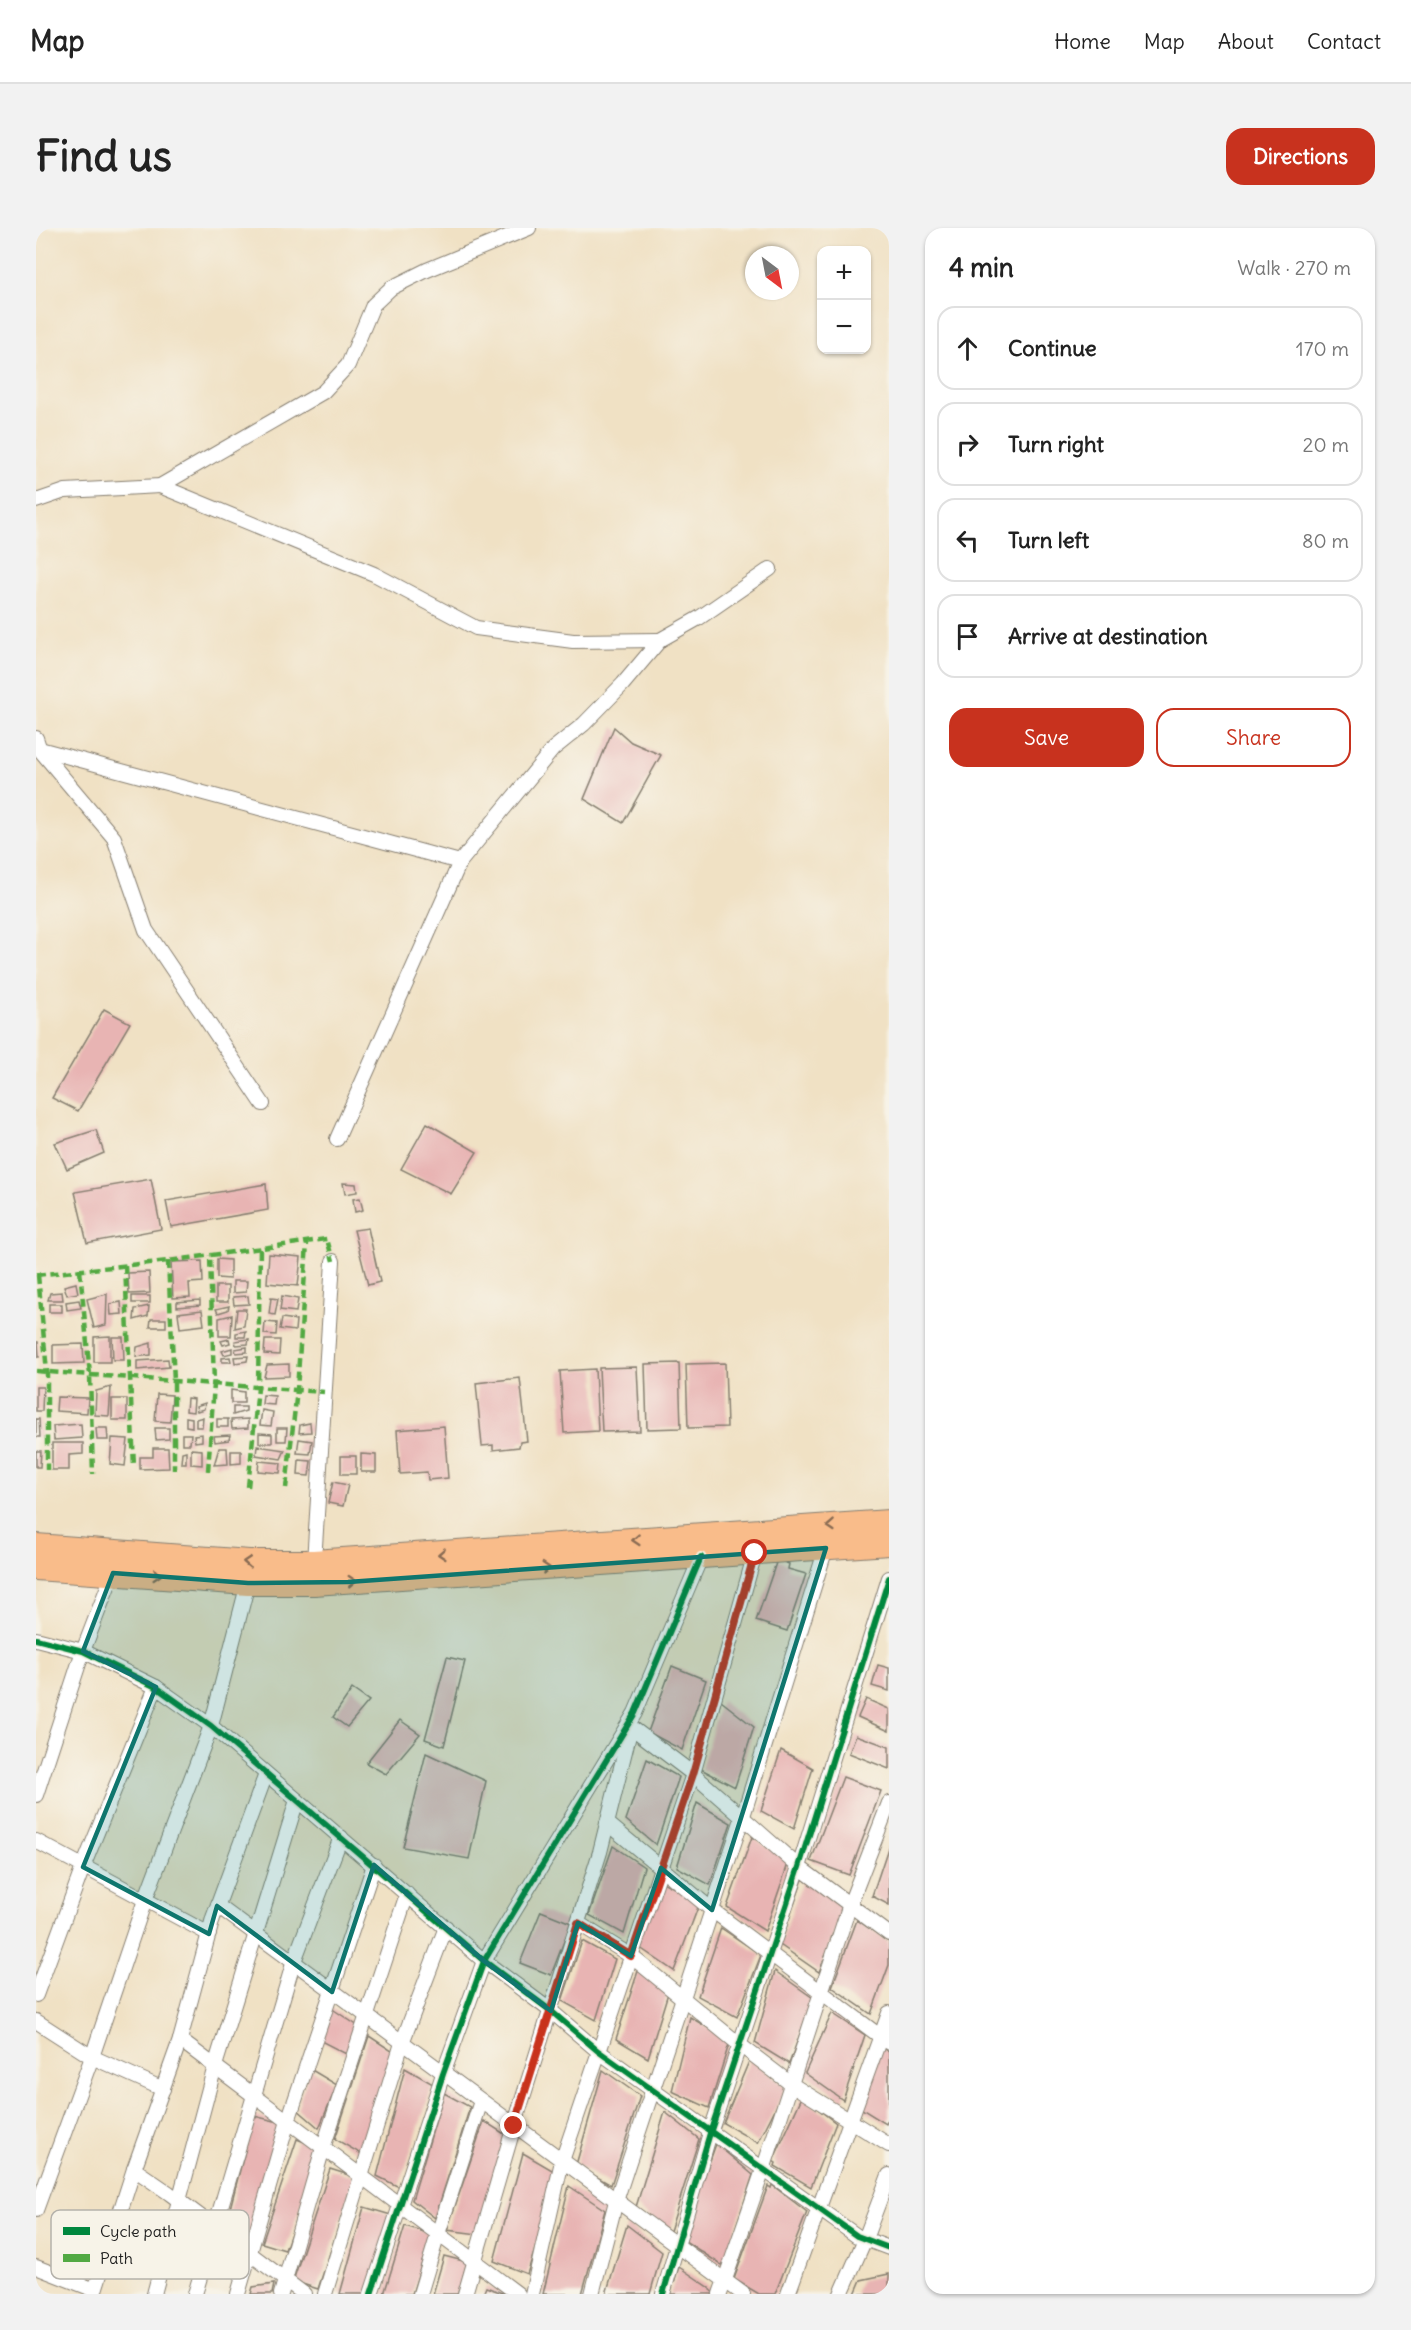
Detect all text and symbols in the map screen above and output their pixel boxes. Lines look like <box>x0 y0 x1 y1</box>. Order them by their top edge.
text: Map <box>30 23 84 59</box>
text: Home <box>1054 28 1111 55</box>
text: Map <box>1144 28 1185 55</box>
text: About <box>1218 28 1274 55</box>
text: Contact <box>1307 28 1381 55</box>
button: Directions <box>1226 128 1375 185</box>
text: Find us <box>36 130 172 182</box>
north arrow <box>745 246 799 300</box>
map controls <box>817 246 871 354</box>
button: + <box>817 246 871 300</box>
text: 4 min <box>949 251 1014 284</box>
text: Walk · 270 m <box>1237 255 1351 280</box>
button: − <box>817 300 871 354</box>
icon: ahead <box>951 332 984 365</box>
text: Continue <box>1008 334 1097 362</box>
text: 170 m <box>1296 336 1349 361</box>
icon: right <box>951 428 984 461</box>
text: Turn right <box>1008 430 1104 458</box>
text: 20 m <box>1303 432 1349 457</box>
icon: left <box>951 524 984 557</box>
text: Turn left <box>1008 526 1089 554</box>
text: 80 m <box>1302 528 1349 553</box>
icon: arrive <box>951 620 984 653</box>
text: Arrive at destination <box>1008 622 1208 650</box>
button: Save <box>949 708 1144 767</box>
button: Share <box>1156 708 1351 767</box>
one-way arrow <box>826 1520 835 1533</box>
one-way arrow <box>632 1533 641 1546</box>
route start <box>741 1539 767 1565</box>
one-way arrow <box>437 1547 446 1560</box>
one-way arrow <box>242 1555 251 1568</box>
one-way arrow <box>542 1561 551 1574</box>
one-way arrow <box>153 1569 162 1582</box>
one-way arrow <box>347 1575 356 1588</box>
route end <box>500 2112 526 2138</box>
legend <box>51 2210 249 2279</box>
text: Cycle path <box>100 2221 176 2241</box>
text: Path <box>100 2248 133 2268</box>

